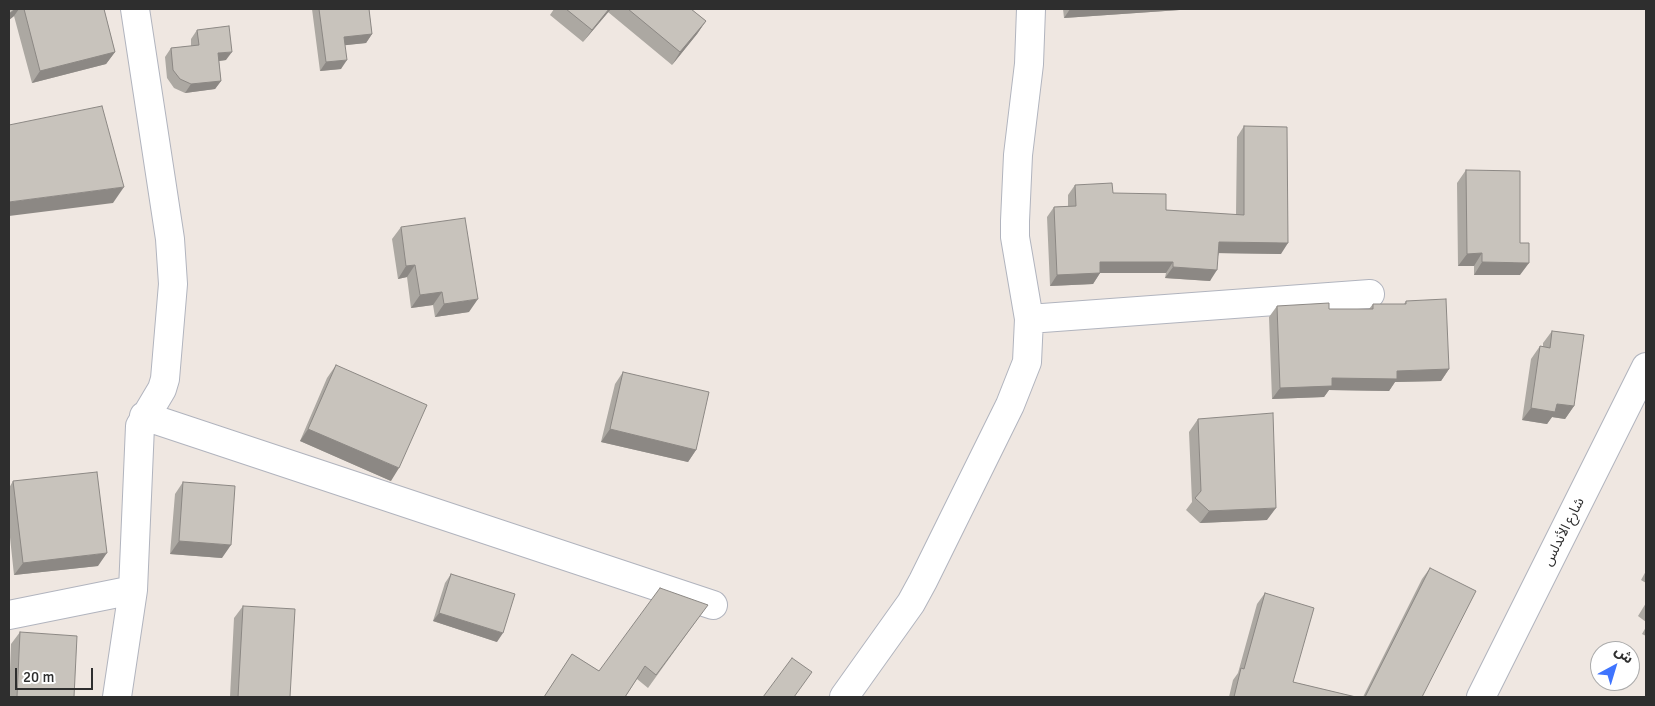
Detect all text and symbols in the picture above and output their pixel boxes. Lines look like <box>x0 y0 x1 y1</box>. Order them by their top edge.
street label: شارع الأندلس <box>1540 495 1588 569</box>
north arrow <box>1590 641 1640 691</box>
text: ش <box>1611 642 1637 667</box>
scale bar <box>18 658 95 690</box>
text: 20 m <box>23 668 54 686</box>

